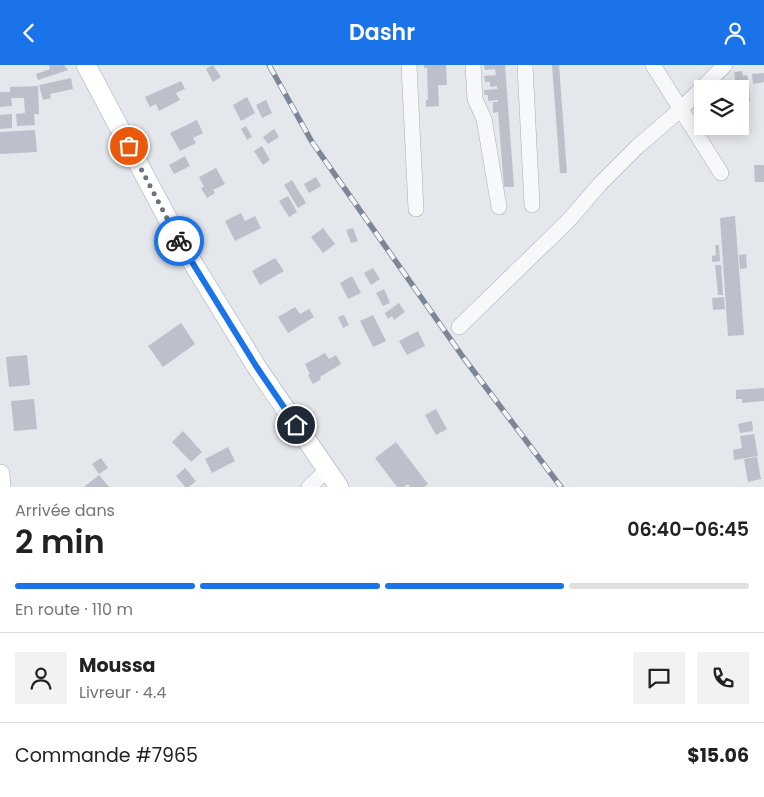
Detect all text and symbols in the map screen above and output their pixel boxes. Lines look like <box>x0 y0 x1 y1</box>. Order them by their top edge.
text: Dashr <box>349 17 415 48</box>
icon: back <box>15 19 43 47</box>
icon: person <box>721 19 749 47</box>
map controls <box>694 80 749 135</box>
button: layers <box>694 80 749 135</box>
pin <box>108 125 150 167</box>
icon: bag <box>115 132 143 160</box>
courier <box>154 216 204 266</box>
icon: bike <box>165 227 193 255</box>
pin <box>275 404 317 446</box>
icon: home <box>282 411 310 439</box>
text: Arrivée dans <box>15 499 115 522</box>
text: 06:40–06:45 <box>627 516 749 543</box>
text: 2 min <box>15 519 105 564</box>
text: En route · 110 m <box>15 598 133 621</box>
button: person <box>15 652 67 704</box>
text: Moussa <box>79 652 155 679</box>
button: chat <box>633 652 685 704</box>
button: phone <box>697 652 749 704</box>
text: Livreur · 4.4 <box>79 681 166 704</box>
text: Commande #7965 <box>15 742 198 769</box>
text: $15.06 <box>687 742 749 769</box>

